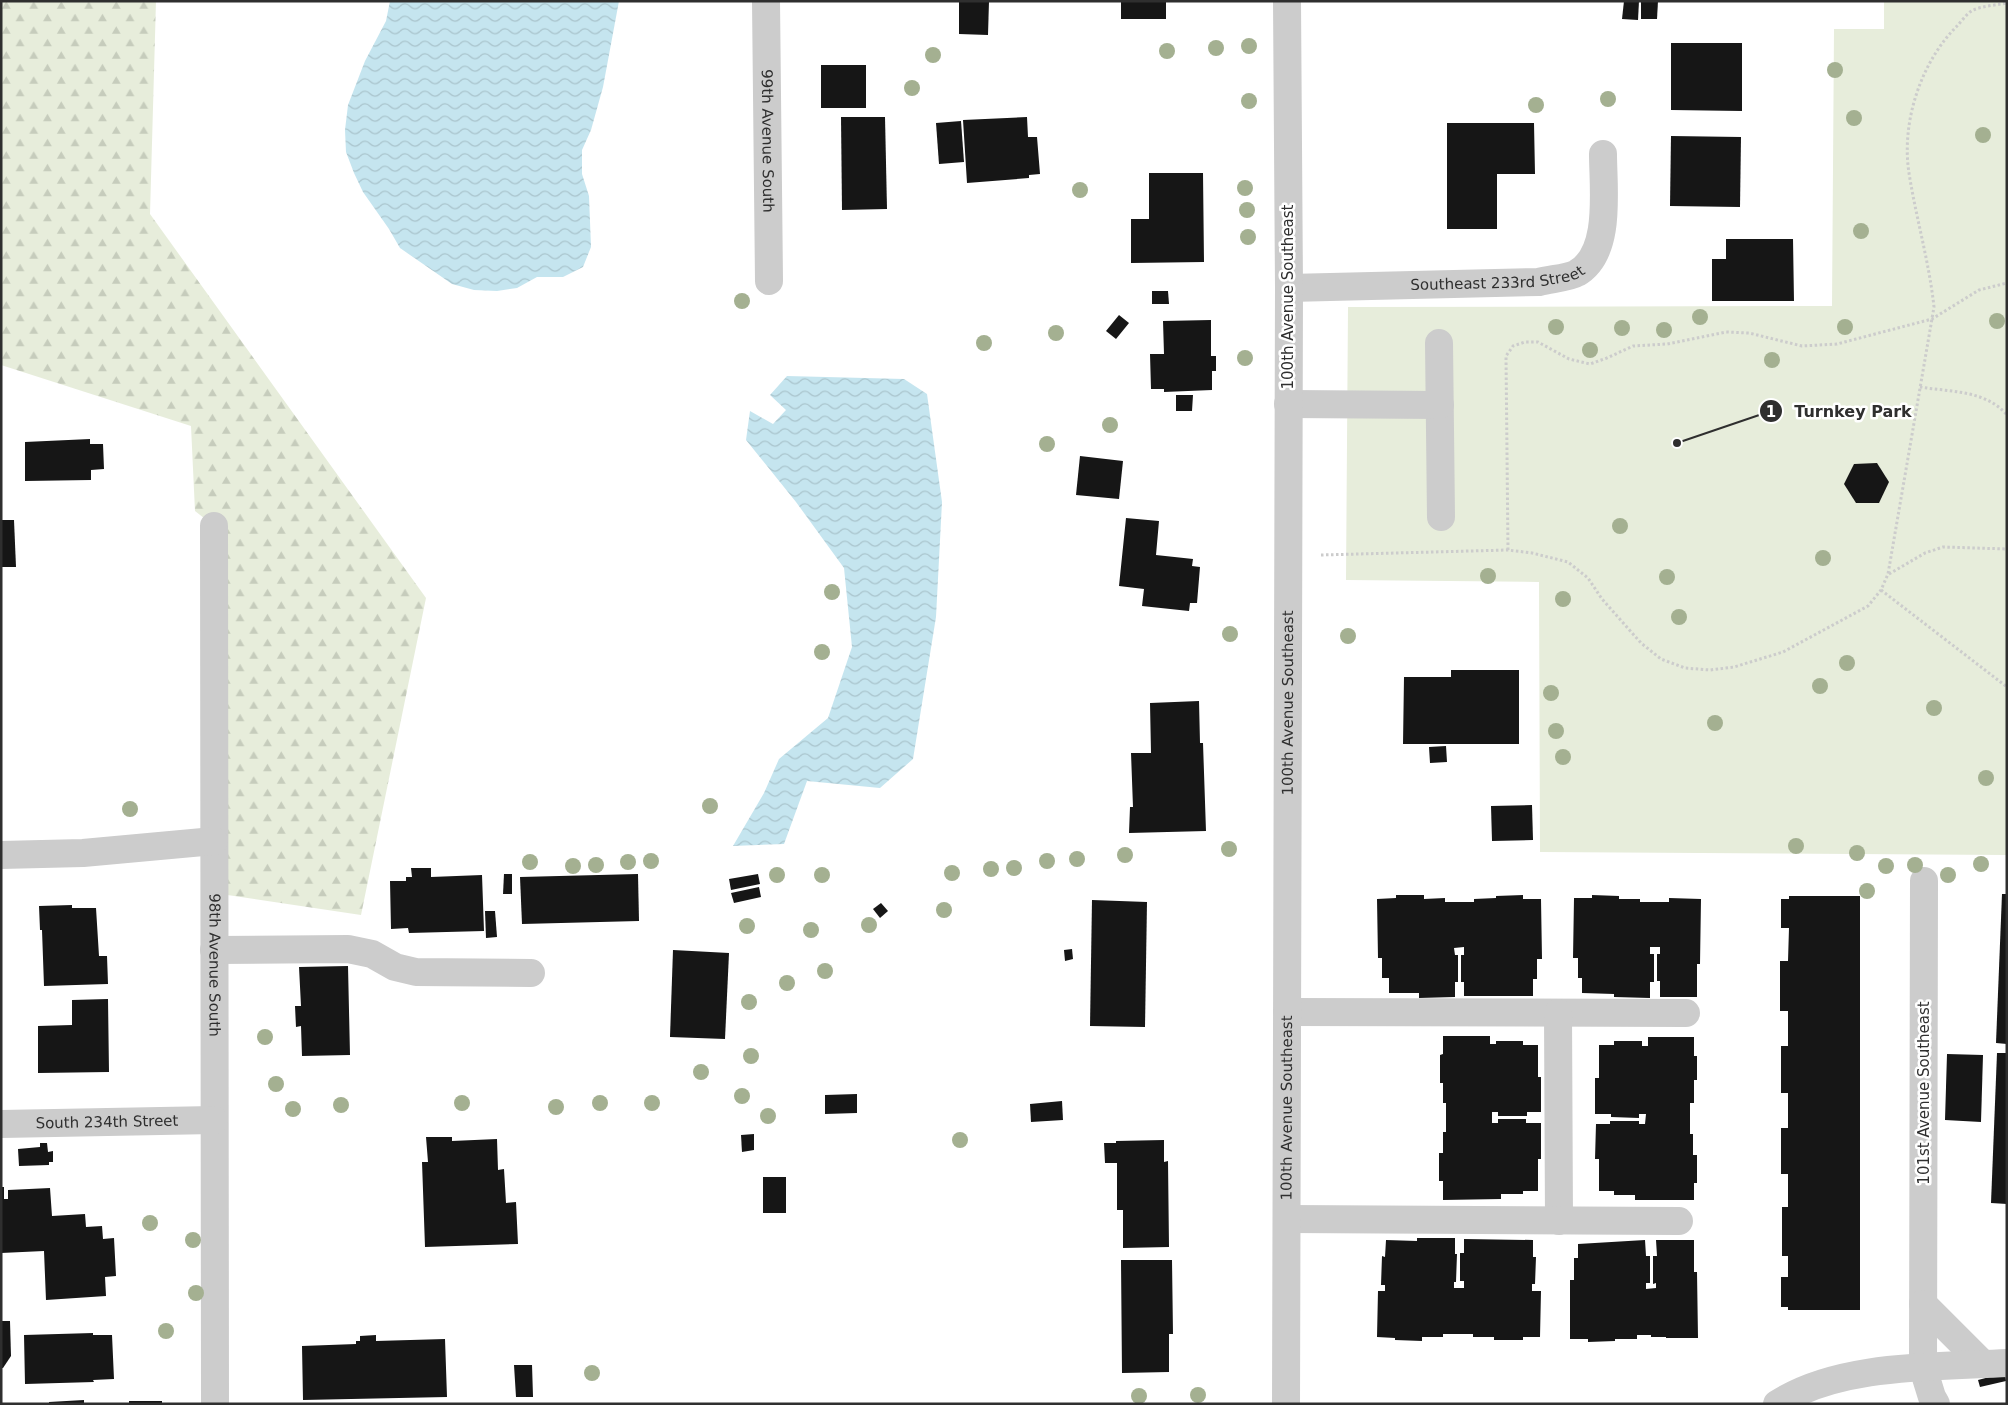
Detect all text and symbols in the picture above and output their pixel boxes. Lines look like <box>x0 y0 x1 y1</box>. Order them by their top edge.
street label: 99th Avenue South <box>758 69 777 213</box>
street label: 100th Avenue Southeast <box>1279 204 1297 390</box>
street label: Southeast 233rd Street <box>1410 262 1588 294</box>
callout: Turnkey Park <box>1759 396 1921 427</box>
text: Turnkey Park <box>1794 402 1912 421</box>
text: 1 <box>1766 403 1776 421</box>
street label: 100th Avenue Southeast <box>1279 610 1297 796</box>
street label: 98th Avenue South <box>205 893 224 1037</box>
street label: 101st Avenue Southeast <box>1915 1001 1933 1185</box>
street label: 100th Avenue Southeast <box>1278 1015 1296 1201</box>
street label: South 234th Street <box>35 1112 179 1132</box>

